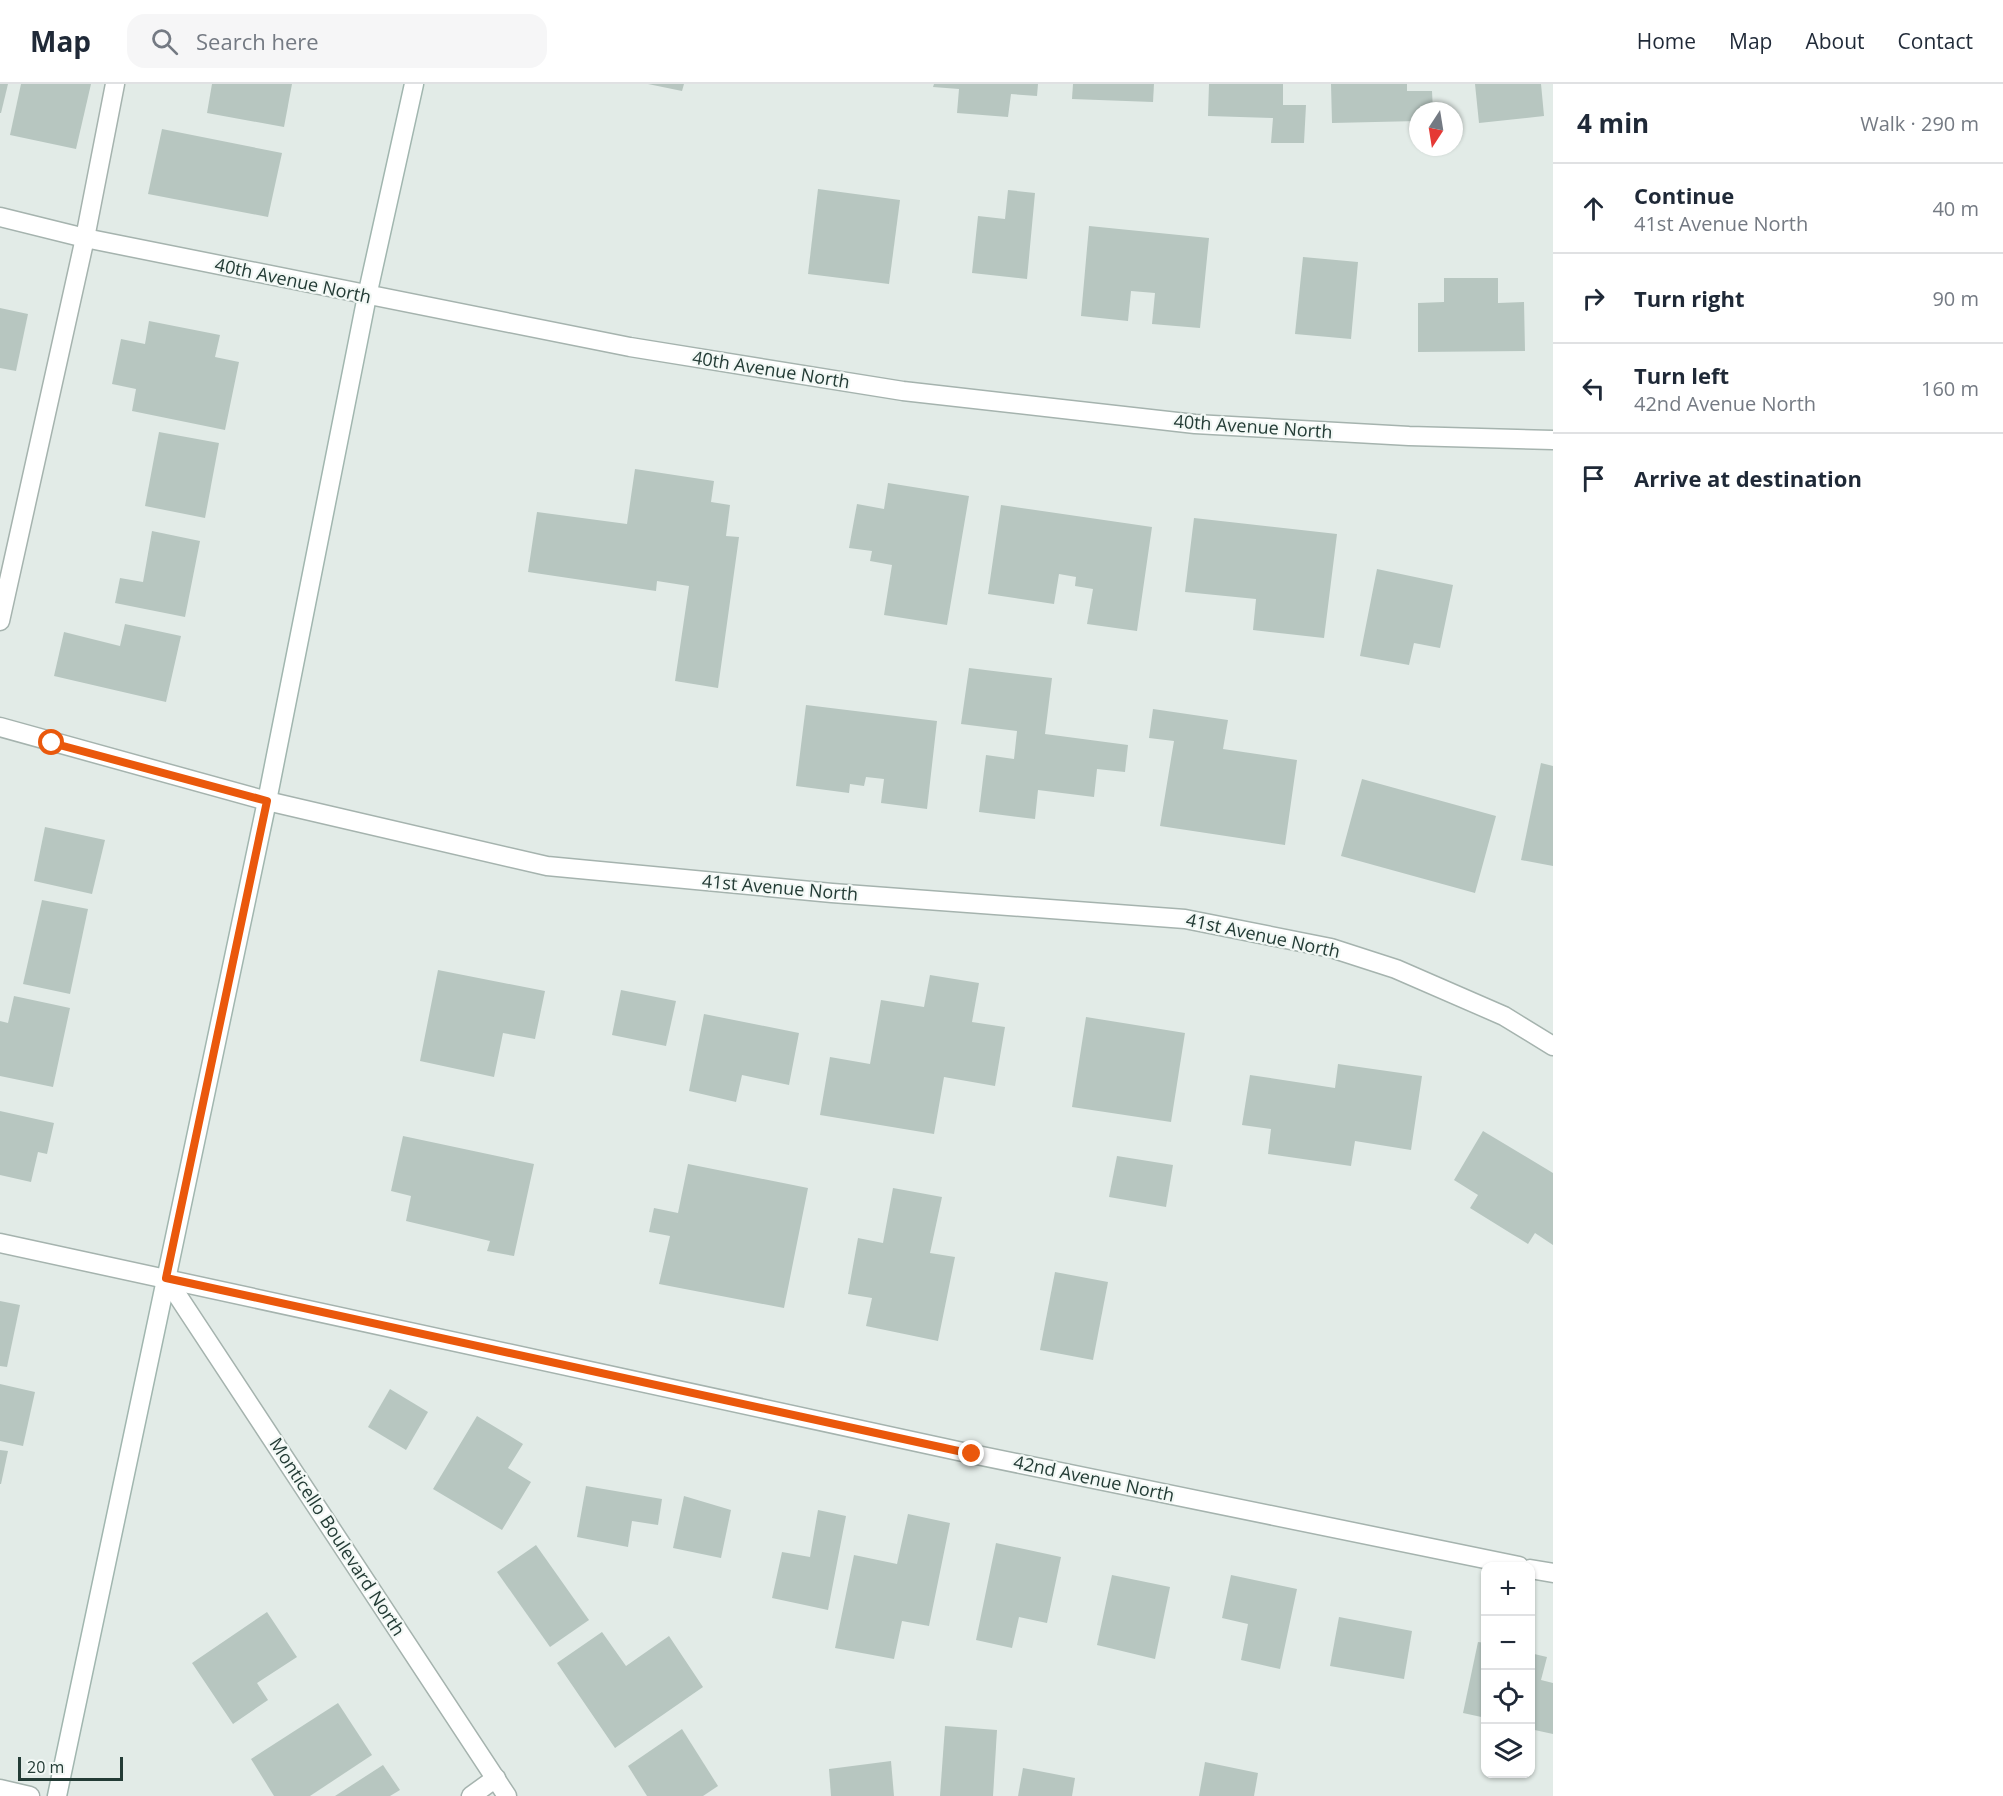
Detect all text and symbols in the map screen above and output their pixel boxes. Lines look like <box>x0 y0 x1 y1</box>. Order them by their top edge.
search box <box>127 14 547 68</box>
text: Map <box>30 22 91 60</box>
icon: search <box>148 25 181 58</box>
text: Search here <box>196 26 319 56</box>
text: Home <box>1637 27 1696 55</box>
text: Map <box>1729 27 1772 55</box>
text: About <box>1805 27 1865 55</box>
text: Contact <box>1898 27 1973 55</box>
north arrow <box>1409 102 1463 156</box>
text: 4 min <box>1577 105 1649 141</box>
text: Walk · 290 m <box>1860 110 1979 137</box>
text: Continue <box>1634 180 1734 210</box>
icon: ahead <box>1577 192 1610 225</box>
text: 40 m <box>1932 195 1979 222</box>
text: 41st Avenue North <box>1634 210 1808 237</box>
street label: 40th Avenue North <box>213 252 374 308</box>
icon: right <box>1577 282 1610 315</box>
text: Turn right <box>1634 283 1745 313</box>
text: 90 m <box>1932 285 1979 312</box>
street label: 40th Avenue North <box>691 345 852 393</box>
text: Turn left <box>1634 360 1729 390</box>
icon: left <box>1577 372 1610 405</box>
text: 160 m <box>1921 375 1979 402</box>
text: 42nd Avenue North <box>1634 390 1816 417</box>
street label: 40th Avenue North <box>1173 408 1333 444</box>
icon: arrive <box>1577 462 1610 495</box>
text: Arrive at destination <box>1634 463 1862 493</box>
route start <box>38 729 64 755</box>
street label: 41st Avenue North <box>701 868 859 906</box>
street label: 41st Avenue North <box>1184 907 1342 963</box>
street label: Monticello Boulevard North <box>265 1433 411 1640</box>
route end <box>958 1440 984 1466</box>
street label: 42nd Avenue North <box>1012 1449 1177 1507</box>
map controls <box>1481 1562 1535 1778</box>
button: + <box>1481 1562 1535 1616</box>
button: − <box>1481 1616 1535 1670</box>
button: locate <box>1481 1670 1535 1724</box>
button: layers <box>1481 1724 1535 1778</box>
scale bar <box>18 1754 123 1782</box>
text: 20 m <box>27 1756 64 1778</box>

